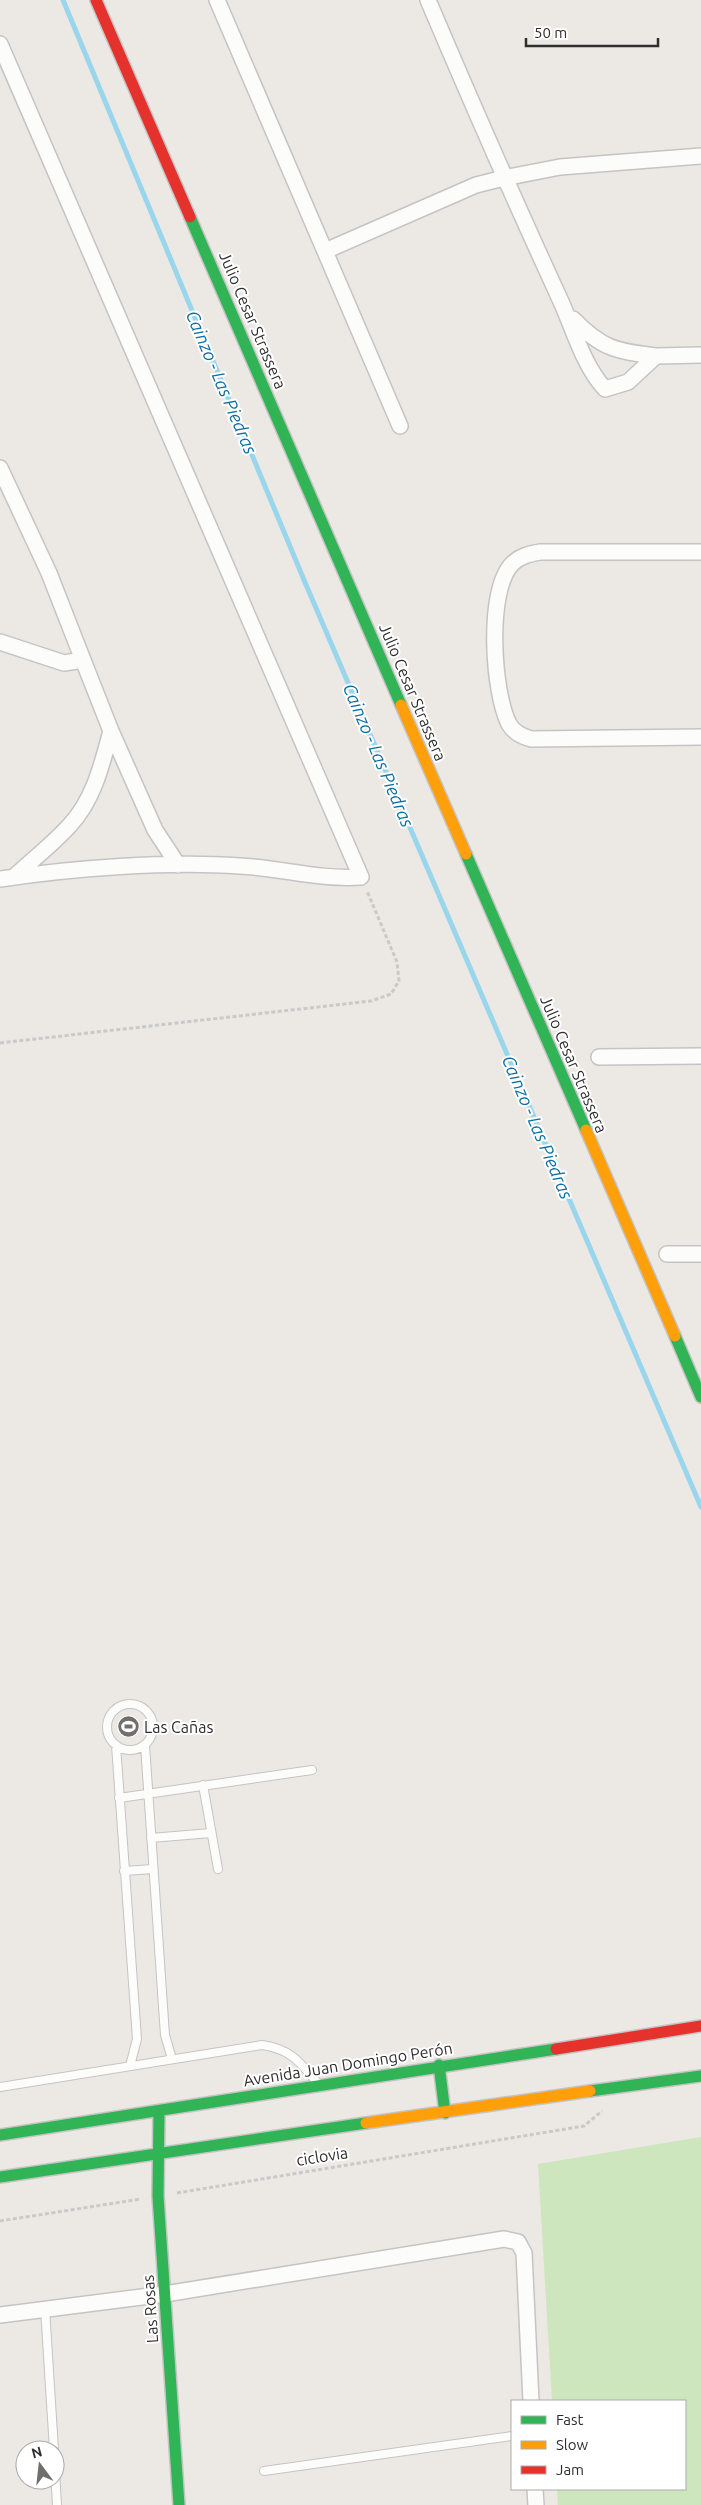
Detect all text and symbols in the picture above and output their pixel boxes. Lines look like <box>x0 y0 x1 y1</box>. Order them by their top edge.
scale bar <box>526 15 658 47</box>
text: 50 m <box>534 24 567 41</box>
street label: Julio Cesar Strassera <box>216 249 290 391</box>
water label: Cainzo - Las Piedras <box>183 307 262 457</box>
street label: Julio Cesar Strassera <box>376 621 450 763</box>
water label: Cainzo - Las Piedras <box>340 680 419 830</box>
street label: Julio Cesar Strassera <box>537 993 611 1135</box>
water label: Cainzo - Las Piedras <box>499 1052 578 1202</box>
sports icon: Las Cañas <box>116 1715 140 1739</box>
place label: Las Cañas <box>144 1718 213 1736</box>
street label: Avenida Juan Domingo Perón <box>242 2039 454 2089</box>
street label: ciclovia <box>295 2143 349 2169</box>
street label: Las Rosas <box>139 2274 161 2344</box>
legend <box>511 2400 686 2490</box>
text: Fast <box>556 2411 584 2428</box>
text: Slow <box>556 2436 589 2453</box>
north arrow <box>15 2440 65 2490</box>
text: N <box>30 2443 44 2462</box>
text: Jam <box>556 2461 584 2478</box>

